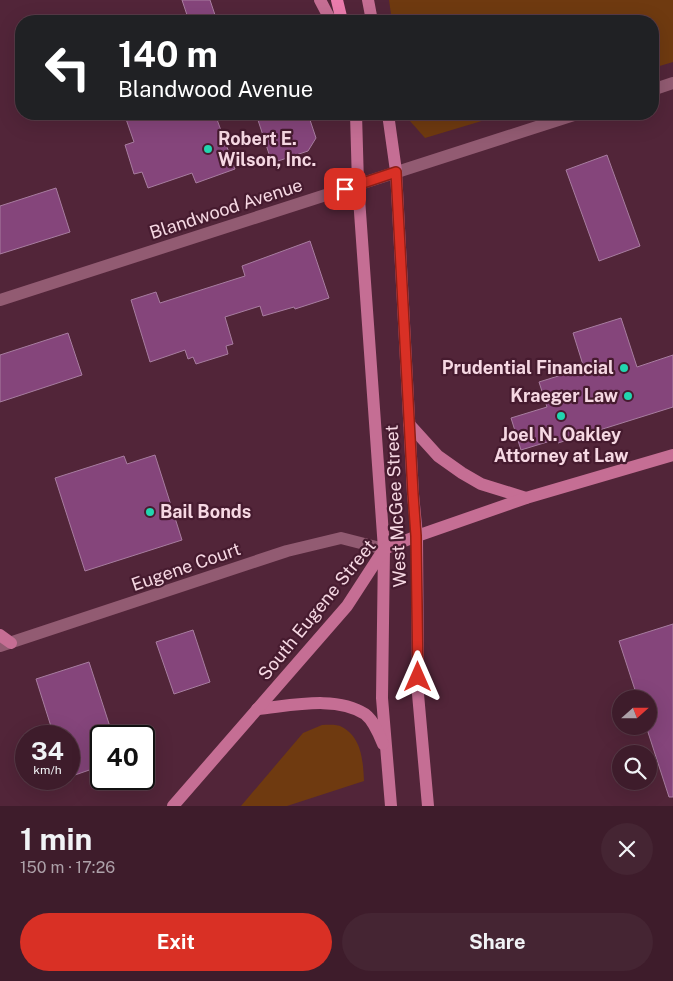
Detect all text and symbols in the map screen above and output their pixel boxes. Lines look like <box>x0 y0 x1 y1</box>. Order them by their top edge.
text: 140 m <box>118 34 218 75</box>
icon: left <box>35 35 100 100</box>
text: Blandwood Avenue <box>118 76 313 102</box>
place label: Robert E. Wilson, Inc. <box>218 128 316 170</box>
marker: Robert E. Wilson, Inc. <box>202 143 214 155</box>
pin <box>324 168 366 210</box>
street label: Blandwood Avenue <box>147 174 305 243</box>
icon: arrive <box>331 175 359 203</box>
place label: Prudential Financial <box>442 357 614 378</box>
marker: Prudential Financial <box>618 362 630 374</box>
place label: Kraeger Law <box>510 385 618 406</box>
marker: Kraeger Law <box>622 390 634 402</box>
marker: Joel N. Oakley Attorney at Law <box>555 410 567 422</box>
street label: West McGee Street <box>381 424 410 588</box>
place label: Joel N. Oakley Attorney at Law <box>494 424 628 466</box>
place label: Bail Bonds <box>160 501 251 522</box>
marker: Bail Bonds <box>144 506 156 518</box>
street label: South Eugene Street <box>254 535 380 684</box>
street label: Eugene Court <box>128 538 243 595</box>
position arrow <box>391 650 443 702</box>
north arrow <box>612 690 658 735</box>
map controls <box>612 690 657 790</box>
speed limit sign: 40 <box>90 725 155 790</box>
text: 34 <box>31 736 64 766</box>
button: search <box>612 745 657 790</box>
text: km/h <box>33 763 62 777</box>
text: 1 min <box>20 821 92 857</box>
button: close <box>601 823 653 875</box>
text: 150 m · 17:26 <box>20 858 115 877</box>
button: Exit <box>20 913 332 971</box>
button: Share <box>342 913 653 971</box>

